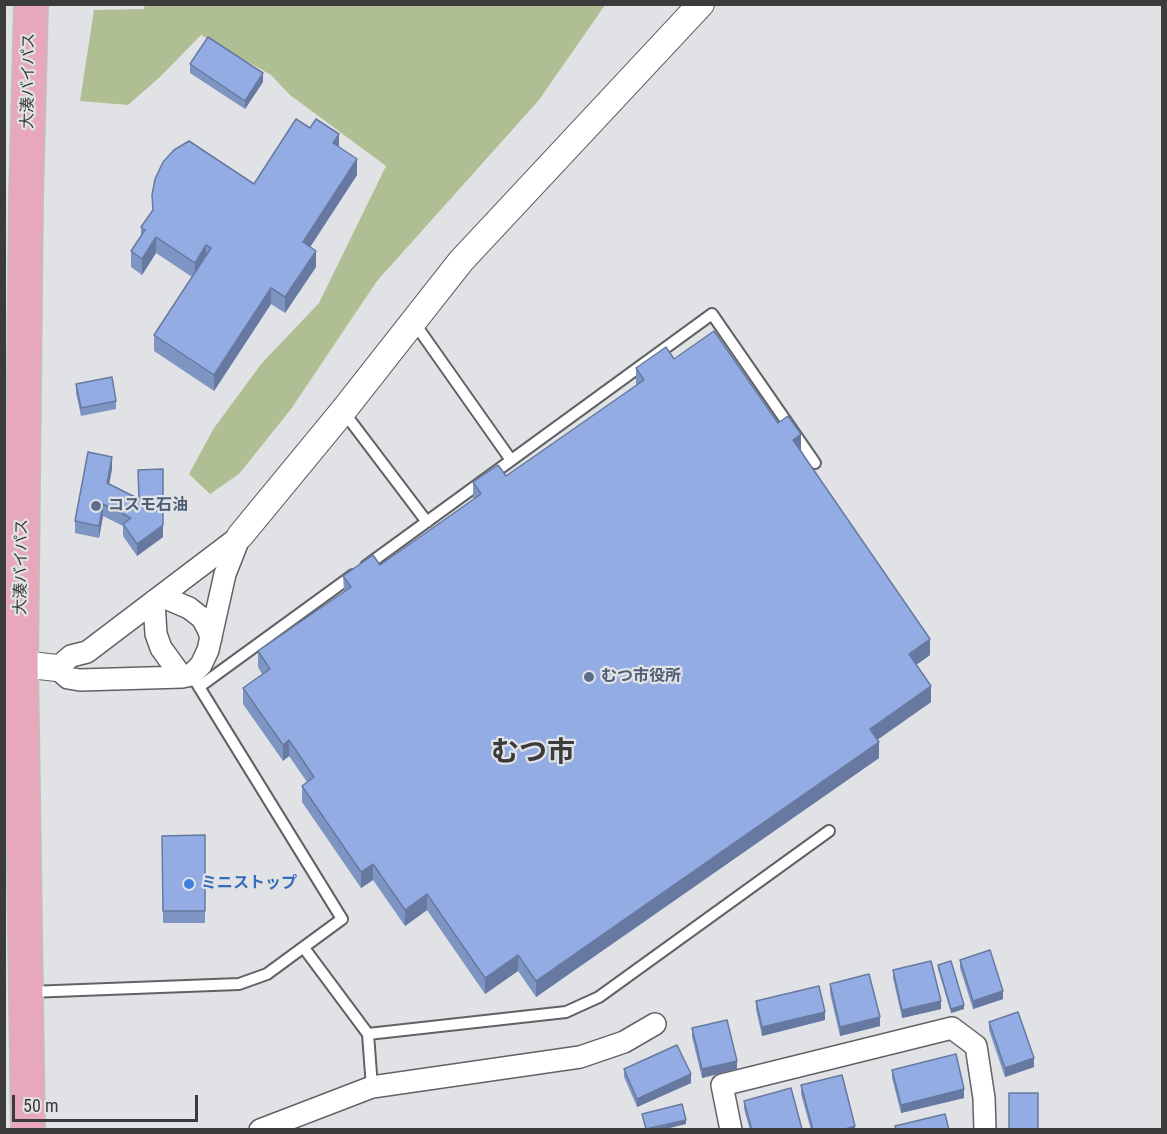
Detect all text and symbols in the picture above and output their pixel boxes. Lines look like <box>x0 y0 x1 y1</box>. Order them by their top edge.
street label: 大湊バイパス <box>19 33 39 129</box>
place label: コスモ石油 <box>108 496 188 516</box>
marker: コスモ石油 <box>89 499 103 513</box>
street label: 大湊バイパス <box>12 519 32 615</box>
place label: むつ市役所 <box>601 667 681 687</box>
marker: むつ市役所 <box>582 670 596 684</box>
district label: むつ市 <box>491 737 575 771</box>
place label: ミニストップ <box>201 874 297 894</box>
marker: ミニストップ <box>182 877 196 891</box>
scale bar <box>15 1083 201 1121</box>
text: 50 m <box>23 1095 58 1116</box>

